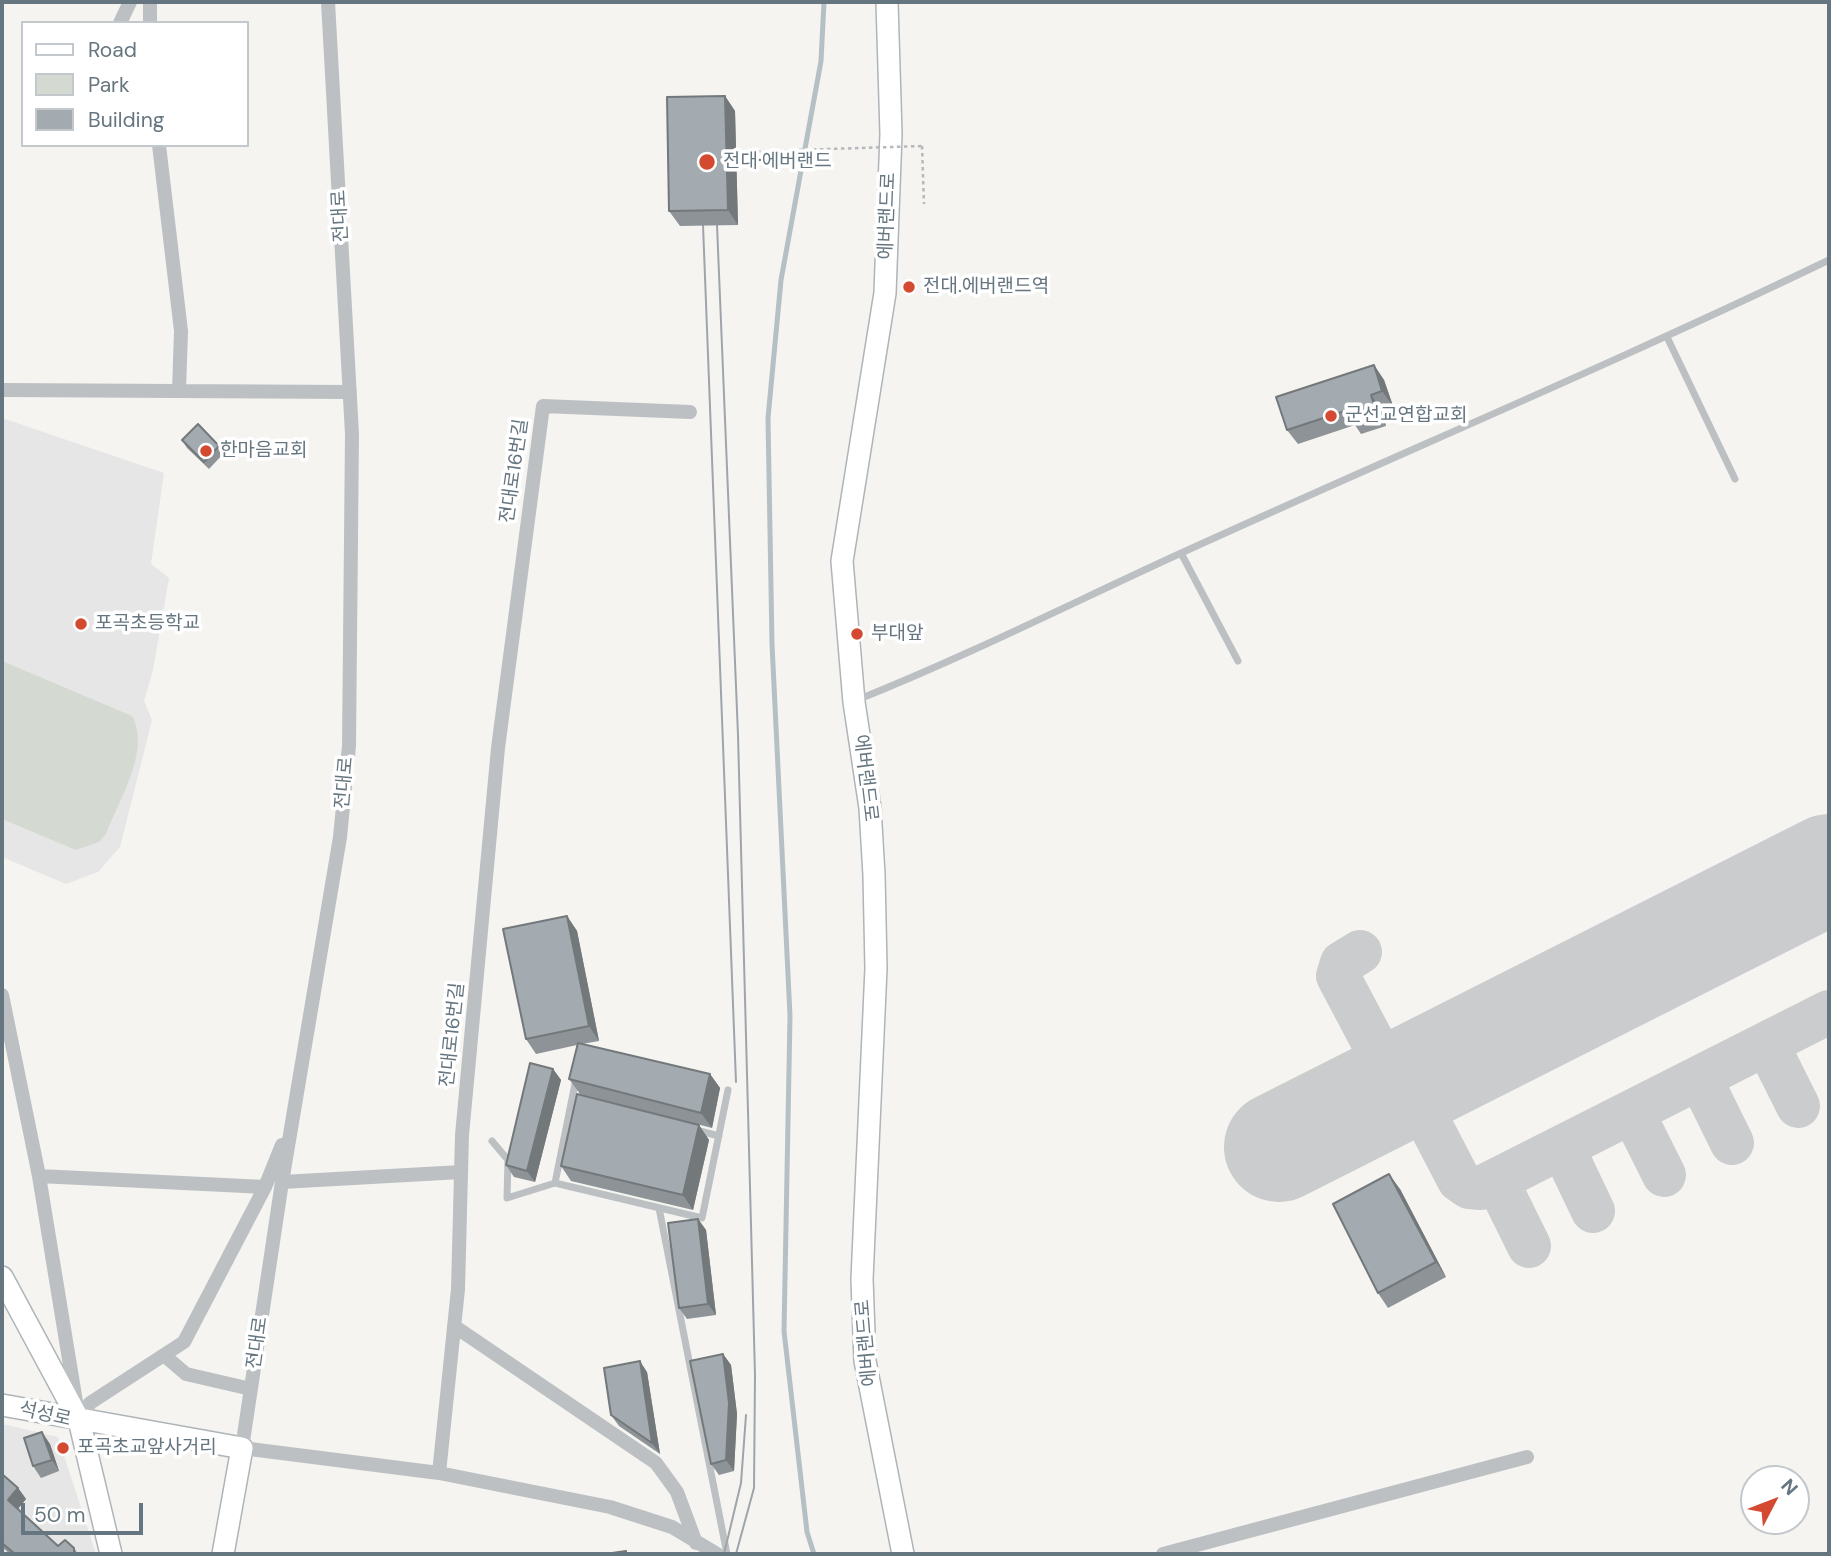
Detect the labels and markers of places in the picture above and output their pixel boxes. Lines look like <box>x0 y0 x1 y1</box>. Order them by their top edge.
place label: 전대·에버랜드 <box>723 151 832 173</box>
marker: 전대·에버랜드 <box>697 152 717 172</box>
place label: 전대.에버랜드역 <box>923 276 1049 298</box>
marker: 전대.에버랜드역 <box>901 279 917 295</box>
place label: 군선교연합교회 <box>1345 405 1467 427</box>
marker: 군선교연합교회 <box>1323 408 1339 424</box>
place label: 한마음교회 <box>220 440 307 462</box>
marker: 한마음교회 <box>198 443 214 459</box>
place label: 포곡초등학교 <box>95 613 200 635</box>
marker: 포곡초등학교 <box>73 616 89 632</box>
place label: 부대앞 <box>871 623 923 645</box>
marker: 부대앞 <box>849 626 865 642</box>
place label: 포곡초교앞사거리 <box>77 1437 217 1459</box>
marker: 포곡초교앞사거리 <box>55 1440 71 1456</box>

